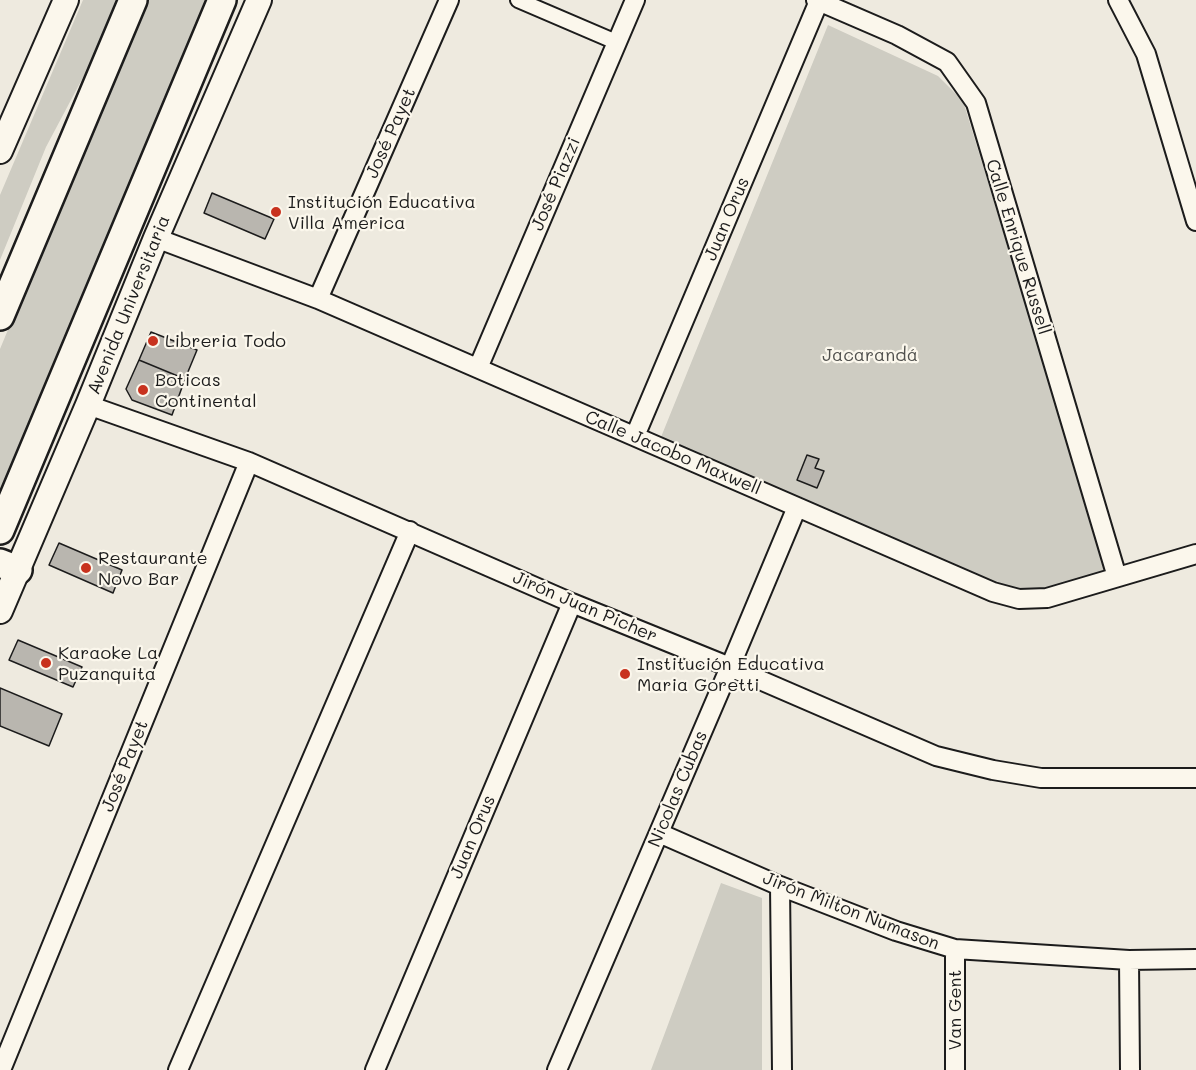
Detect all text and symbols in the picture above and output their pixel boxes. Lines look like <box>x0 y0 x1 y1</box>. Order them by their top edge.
street label: José Payet <box>361 84 421 182</box>
street label: José Piazzi <box>527 134 585 234</box>
street label: Calle Enrique Russell <box>981 157 1055 337</box>
street label: Juan Orus <box>700 174 754 264</box>
place label: Institución Educativa Villa America <box>288 191 476 234</box>
marker: Institución Educativa Villa America <box>269 205 283 219</box>
street label: Avenida Universitaria <box>83 212 175 398</box>
place label: Libreria Todo <box>165 330 286 352</box>
marker: Libreria Todo <box>146 334 160 348</box>
park label: Jacarandá <box>822 344 918 366</box>
place label: Boticas Continental <box>155 369 257 412</box>
marker: Boticas Continental <box>136 383 150 397</box>
street label: Calle Jacobo Maxwell <box>582 406 764 500</box>
place label: Restaurante Novo Bar <box>98 547 208 590</box>
marker: Restaurante Novo Bar <box>79 561 93 575</box>
street label: Jirón Juan Picher <box>509 567 661 647</box>
place label: Karaoke La Puzanquita <box>58 642 158 684</box>
place label: Institución Educativa Maria Goretti <box>637 653 825 696</box>
marker: Karaoke La Puzanquita <box>39 656 53 670</box>
marker: Institución Educativa Maria Goretti <box>618 667 632 681</box>
street label: José Payet <box>97 717 153 815</box>
street label: Nicolas Cubas <box>644 728 712 850</box>
street label: Juan Orus <box>446 792 500 882</box>
street label: Jirón Milton Numason <box>760 867 942 955</box>
street label: Van Gent <box>944 970 966 1050</box>

